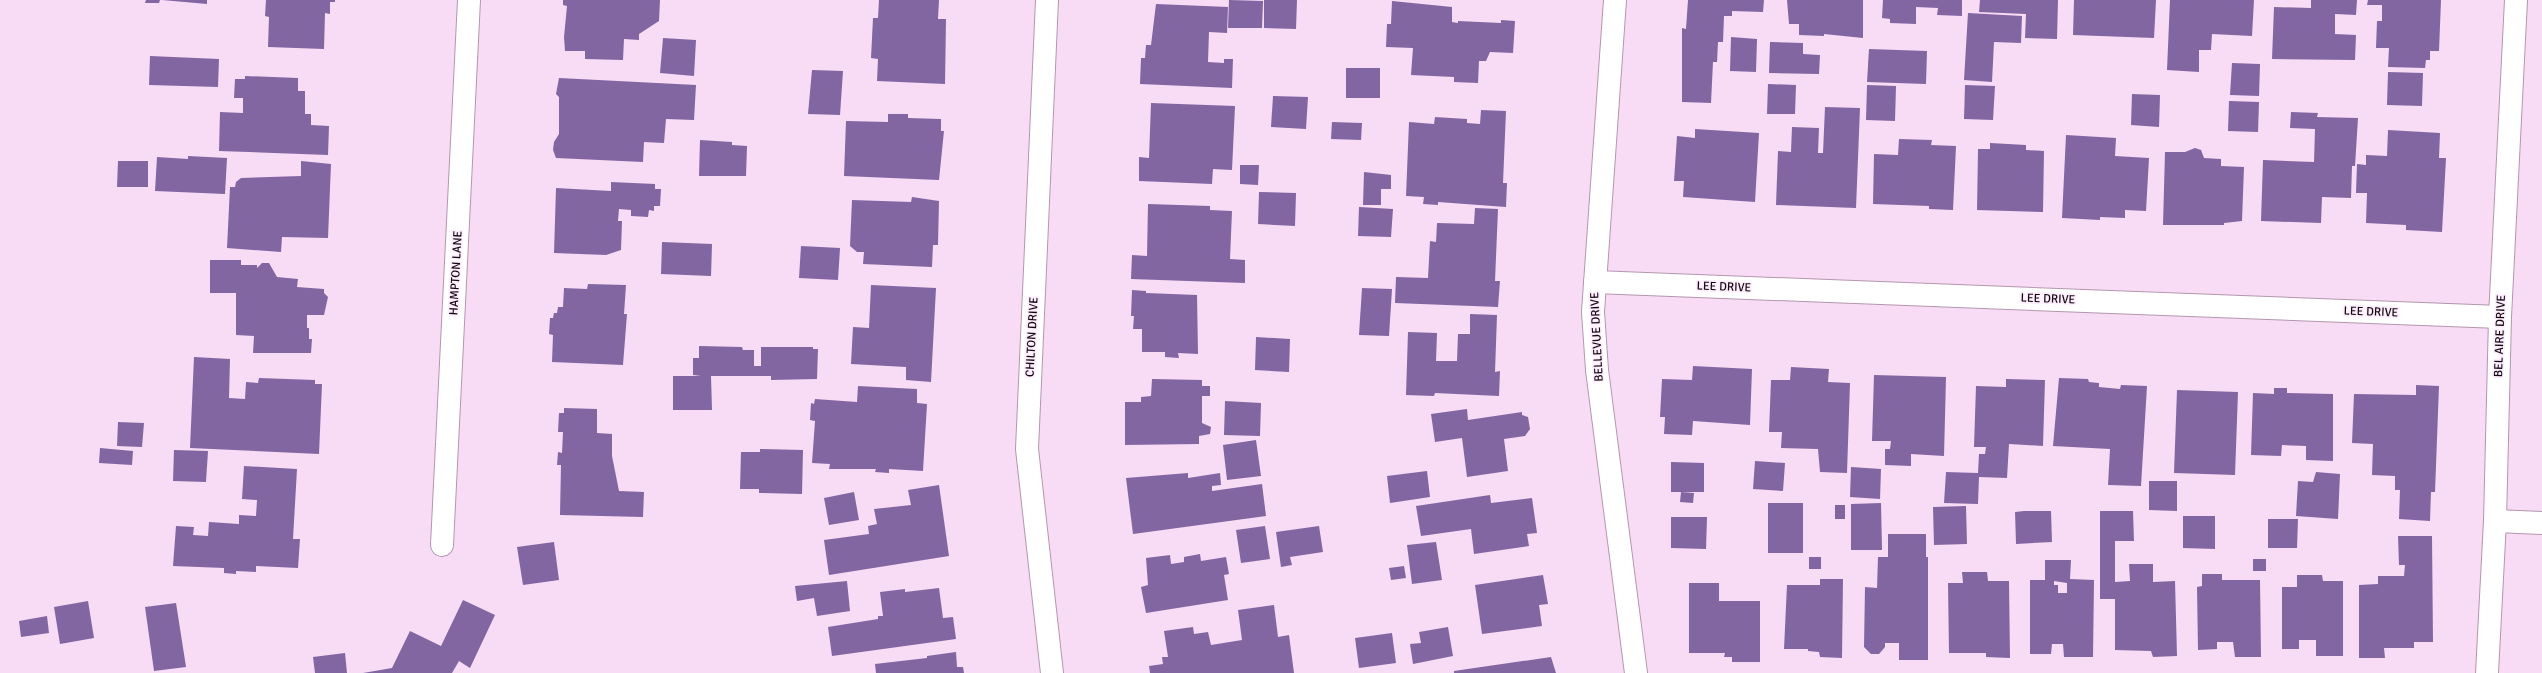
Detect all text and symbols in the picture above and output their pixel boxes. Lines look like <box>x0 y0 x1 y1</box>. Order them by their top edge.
street label: HAMPTON LANE <box>446 230 466 316</box>
street label: LEE DRIVE <box>1696 279 1752 295</box>
street label: LEE DRIVE <box>2020 291 2076 307</box>
street label: BELLEVUE DRIVE <box>1587 292 1607 382</box>
street label: BEL AIRE DRIVE <box>2491 294 2509 378</box>
street label: CHILTON DRIVE <box>1022 296 1042 377</box>
street label: LEE DRIVE <box>2343 304 2399 320</box>

